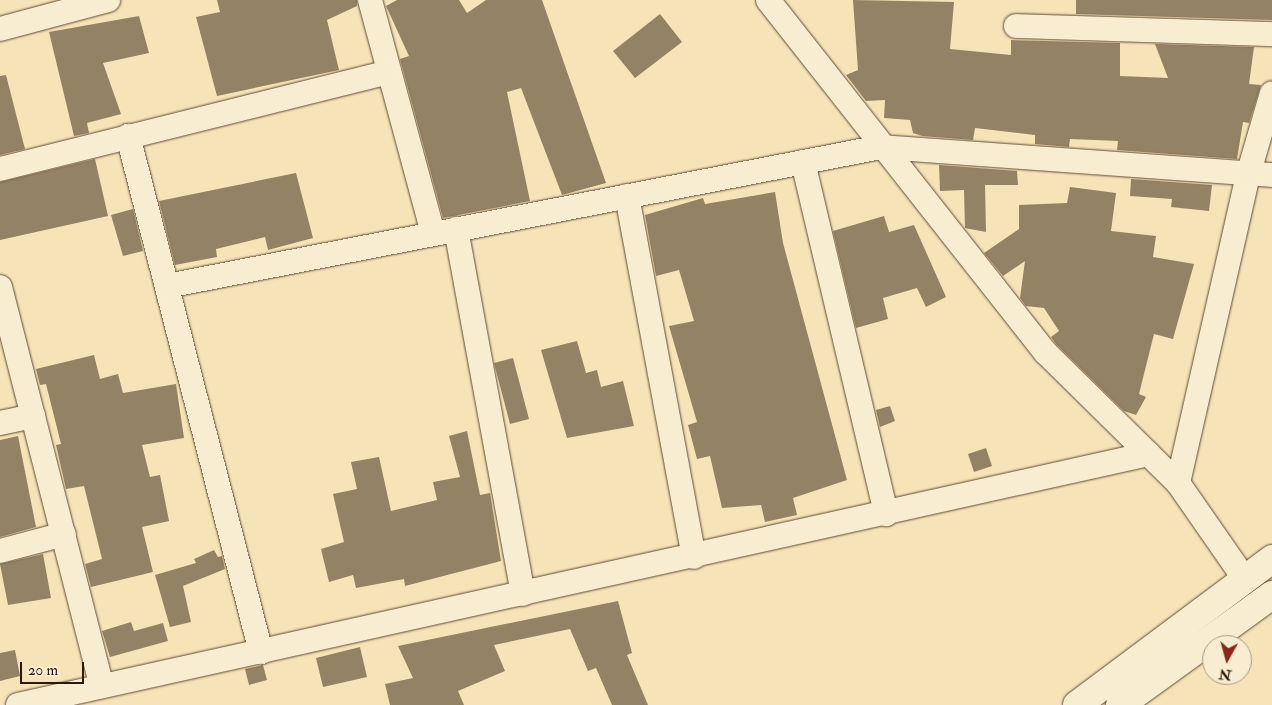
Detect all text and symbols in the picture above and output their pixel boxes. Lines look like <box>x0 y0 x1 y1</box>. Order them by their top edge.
north arrow <box>1202 635 1252 685</box>
scale bar <box>22 652 86 684</box>
text: 20 m <box>28 661 58 680</box>
text: N <box>1218 665 1233 684</box>

